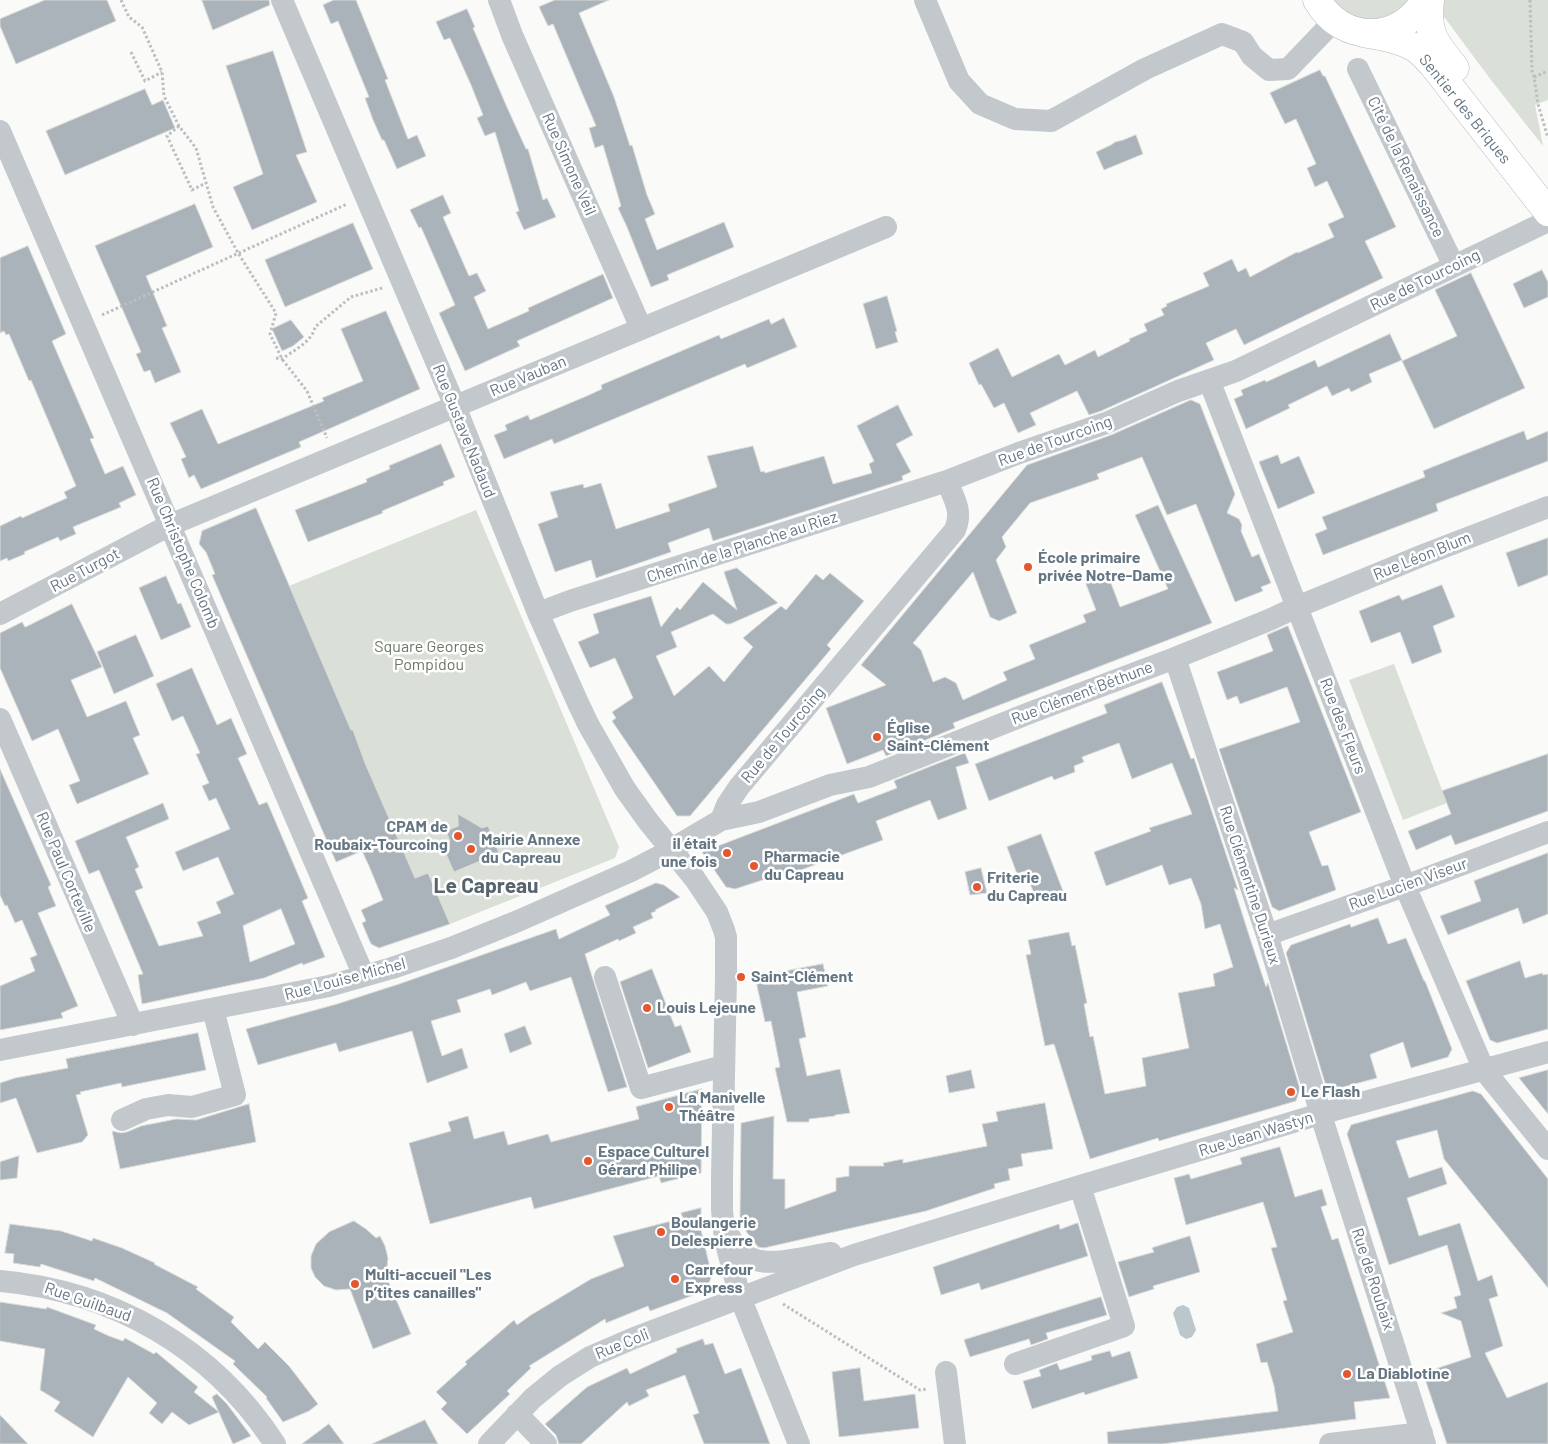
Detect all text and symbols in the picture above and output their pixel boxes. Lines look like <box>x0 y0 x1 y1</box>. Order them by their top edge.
street label: Sentier des Briques <box>1415 50 1515 168</box>
street label: Cité de la Renaissance <box>1364 93 1448 241</box>
street label: Rue Simone Veil <box>538 110 600 218</box>
street label: Rue de Tourcoing <box>1367 245 1483 315</box>
street label: Rue Vauban <box>487 351 569 401</box>
street label: Rue Gustave Nadaud <box>428 361 500 501</box>
street label: Rue de Tourcoing <box>995 411 1115 471</box>
street label: Rue Christophe Colomb <box>142 475 224 631</box>
street label: Chemin de la Planche au Riez <box>644 507 840 587</box>
street label: Rue Léon Blum <box>1370 528 1474 584</box>
street label: Rue Turgot <box>47 544 123 596</box>
place label: École primaire privée Notre-Dame <box>1038 548 1173 586</box>
marker: École primaire privée Notre-Dame <box>1022 561 1034 573</box>
park label: Square Georges Pompidou <box>374 637 484 675</box>
street label: Rue Clément Béthune <box>1009 657 1155 729</box>
street label: Rue des Fleurs <box>1316 675 1370 777</box>
street label: Rue de Tourcoing <box>737 683 829 787</box>
place label: Église Saint-Clément <box>887 718 989 756</box>
marker: Église Saint-Clément <box>871 731 883 743</box>
street label: Rue Clémentine Durieux <box>1215 803 1285 967</box>
street label: Rue Paul Corteville <box>32 809 100 935</box>
place label: CPAM de Roubaix-Tourcoing <box>314 817 448 855</box>
marker: CPAM de Roubaix-Tourcoing <box>452 830 464 842</box>
place label: Mairie Annexe du Capreau <box>481 830 580 868</box>
place label: il était une fois <box>661 834 717 872</box>
marker: Mairie Annexe du Capreau <box>465 843 477 855</box>
marker: il était une fois <box>721 847 733 859</box>
place label: Pharmacie du Capreau <box>764 847 844 885</box>
street label: Rue Lucien Viseur <box>1346 854 1470 914</box>
marker: Pharmacie du Capreau <box>748 860 760 872</box>
place label: Friterie du Capreau <box>987 868 1067 906</box>
district label: Le Capreau <box>433 873 539 899</box>
marker: Friterie du Capreau <box>971 881 983 893</box>
street label: Rue Louise Michel <box>282 954 408 1004</box>
place label: Saint-Clément <box>751 967 853 987</box>
marker: Saint-Clément <box>735 971 747 983</box>
place label: Louis Lejeune <box>657 998 756 1018</box>
marker: Louis Lejeune <box>641 1002 653 1014</box>
place label: Le Flash <box>1301 1082 1360 1102</box>
marker: Le Flash <box>1285 1086 1297 1098</box>
place label: La Manivelle Théâtre <box>679 1088 766 1126</box>
marker: La Manivelle Théâtre <box>663 1101 675 1113</box>
street label: Rue Jean Wastyn <box>1196 1107 1316 1161</box>
place label: Espace Culturel Gérard Philipe <box>598 1142 709 1180</box>
marker: Espace Culturel Gérard Philipe <box>582 1155 594 1167</box>
place label: Boulangerie Delespierre <box>671 1213 756 1251</box>
marker: Boulangerie Delespierre <box>655 1226 667 1238</box>
street label: Rue de Roubaix <box>1347 1226 1399 1332</box>
place label: Carrefour Express <box>685 1260 753 1298</box>
place label: Multi-accueil "Les p’tites canailles" <box>365 1265 491 1303</box>
marker: Carrefour Express <box>669 1273 681 1285</box>
street label: Rue Guilbaud <box>42 1278 134 1326</box>
marker: Multi-accueil "Les p’tites canailles" <box>349 1278 361 1290</box>
street label: Rue Coli <box>592 1325 652 1363</box>
place label: La Diablotine <box>1357 1364 1449 1384</box>
marker: La Diablotine <box>1341 1368 1353 1380</box>

